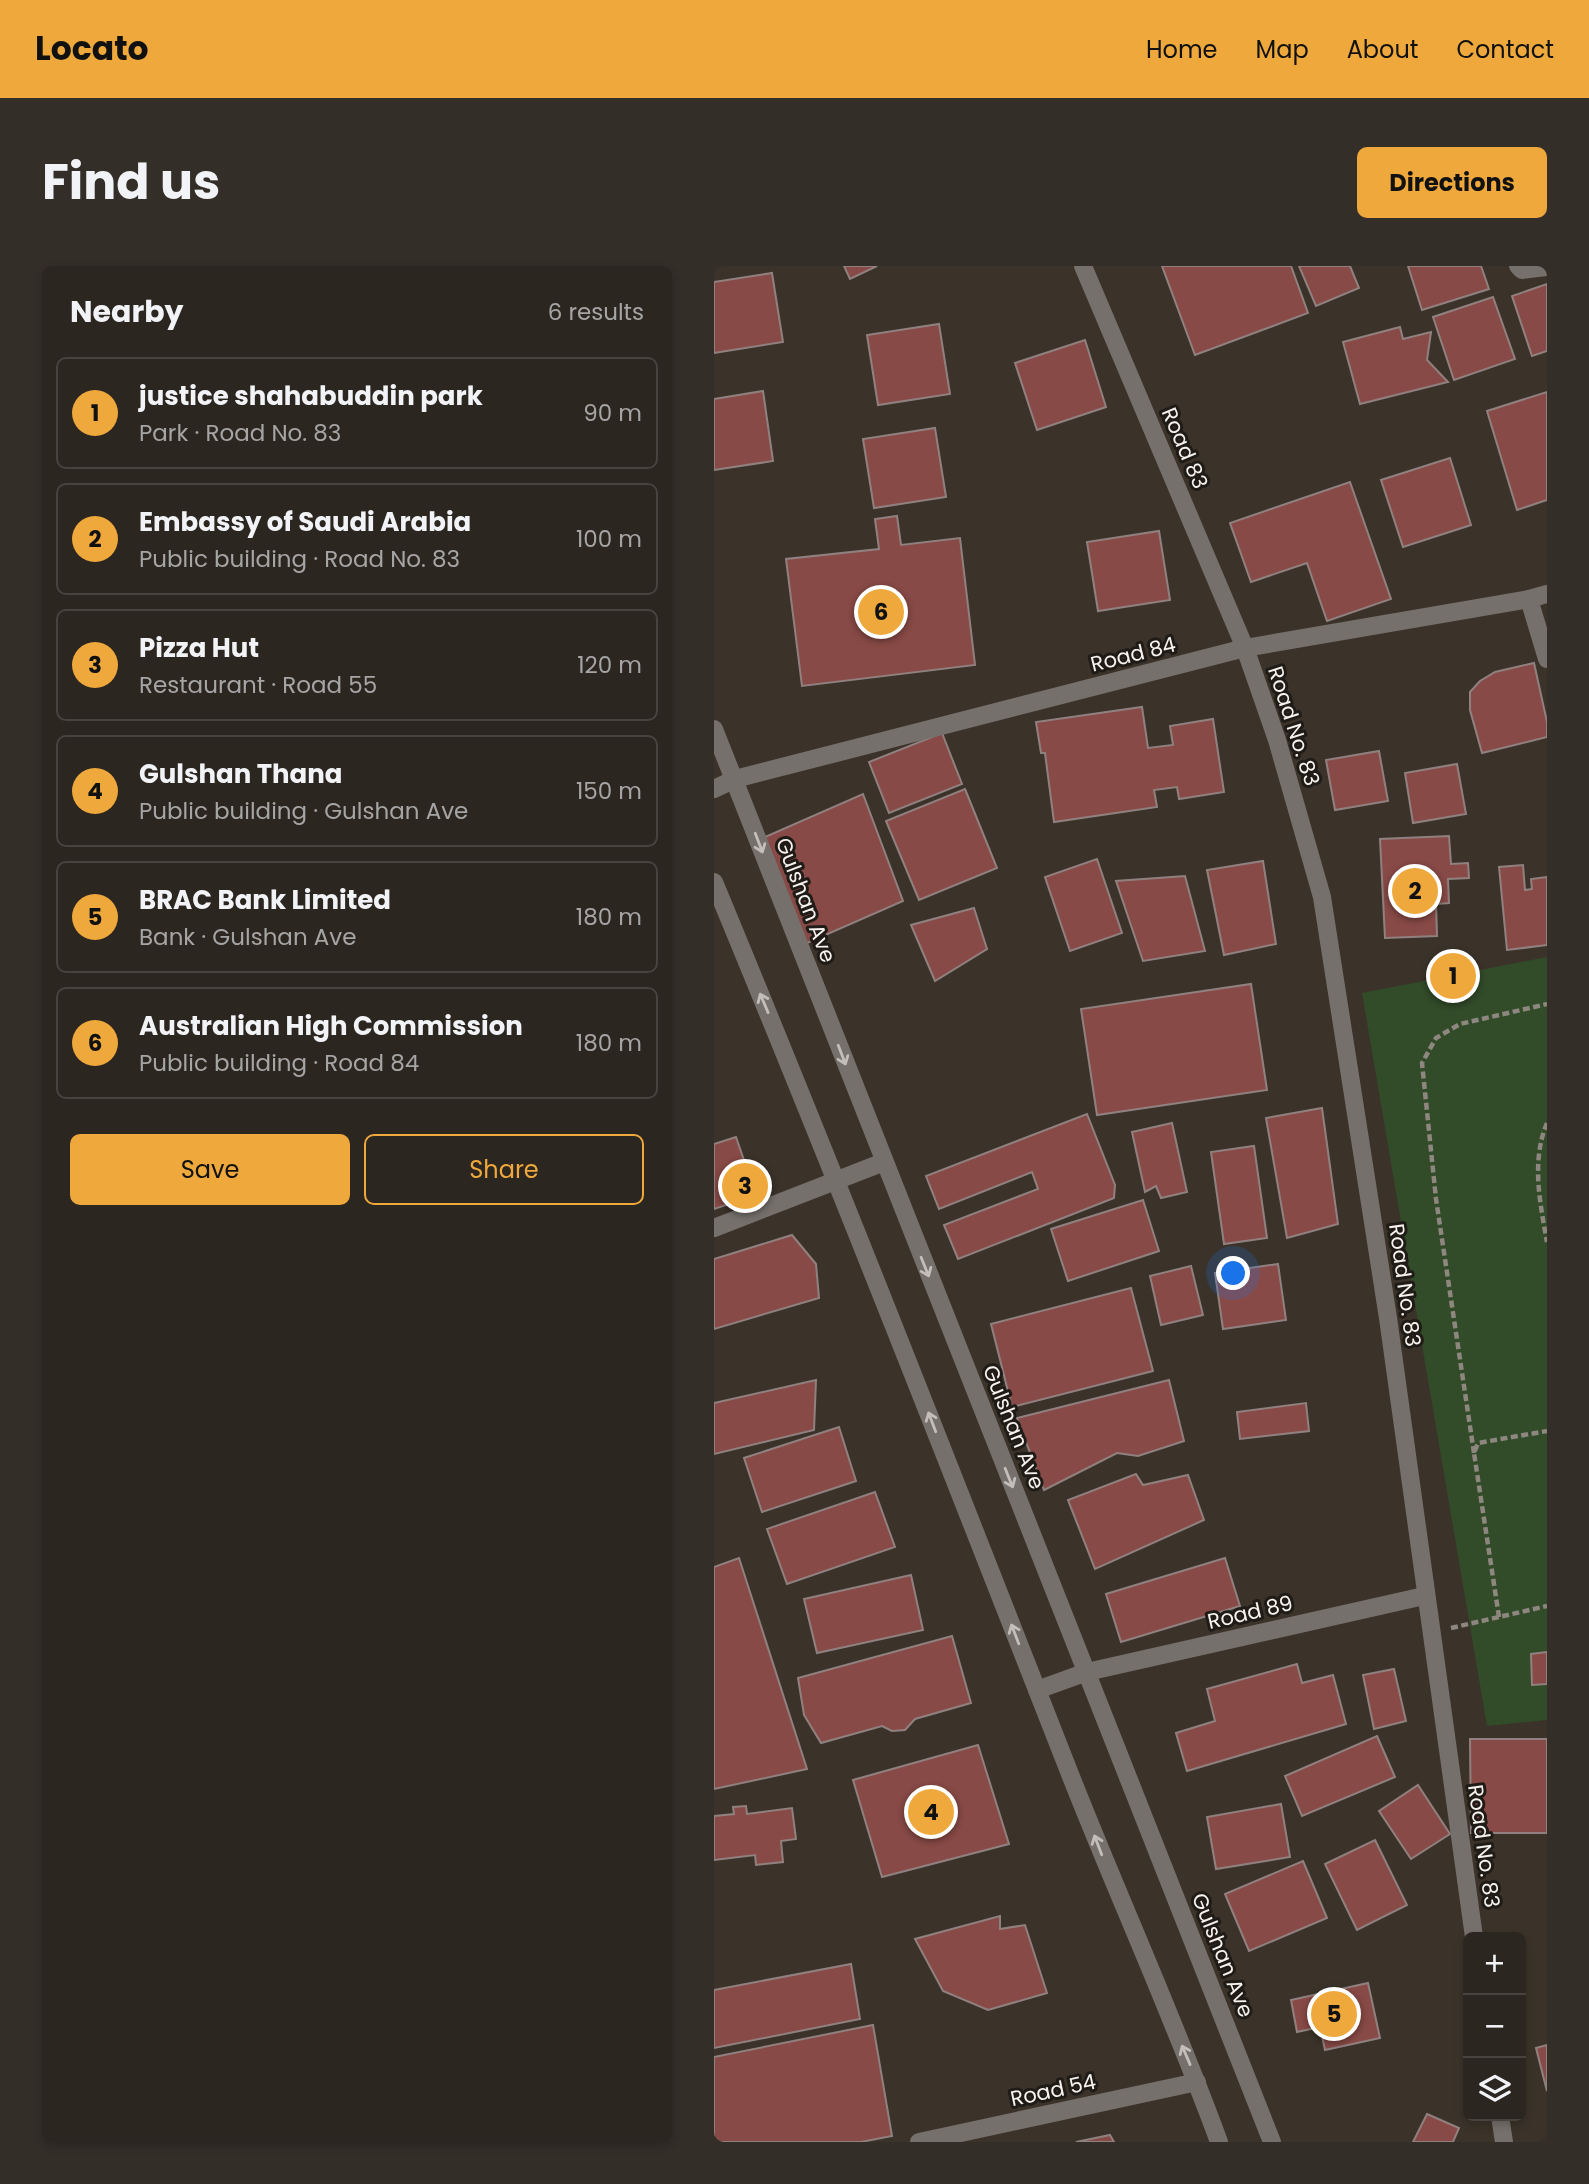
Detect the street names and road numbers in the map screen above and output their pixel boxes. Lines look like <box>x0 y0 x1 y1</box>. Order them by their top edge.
street label: Road 83 <box>1155 403 1215 493</box>
street label: Road 84 <box>1087 629 1179 679</box>
street label: Road No. 83 <box>1261 663 1327 789</box>
street label: Gulshan Ave <box>769 833 843 967</box>
street label: Road No. 83 <box>1382 1222 1428 1348</box>
street label: Gulshan Ave <box>976 1361 1052 1493</box>
street label: Road 89 <box>1204 1588 1296 1636</box>
street label: Road No. 83 <box>1461 1783 1507 1909</box>
street label: Gulshan Ave <box>1185 1889 1261 2021</box>
street label: Road 54 <box>1008 2067 1098 2113</box>

